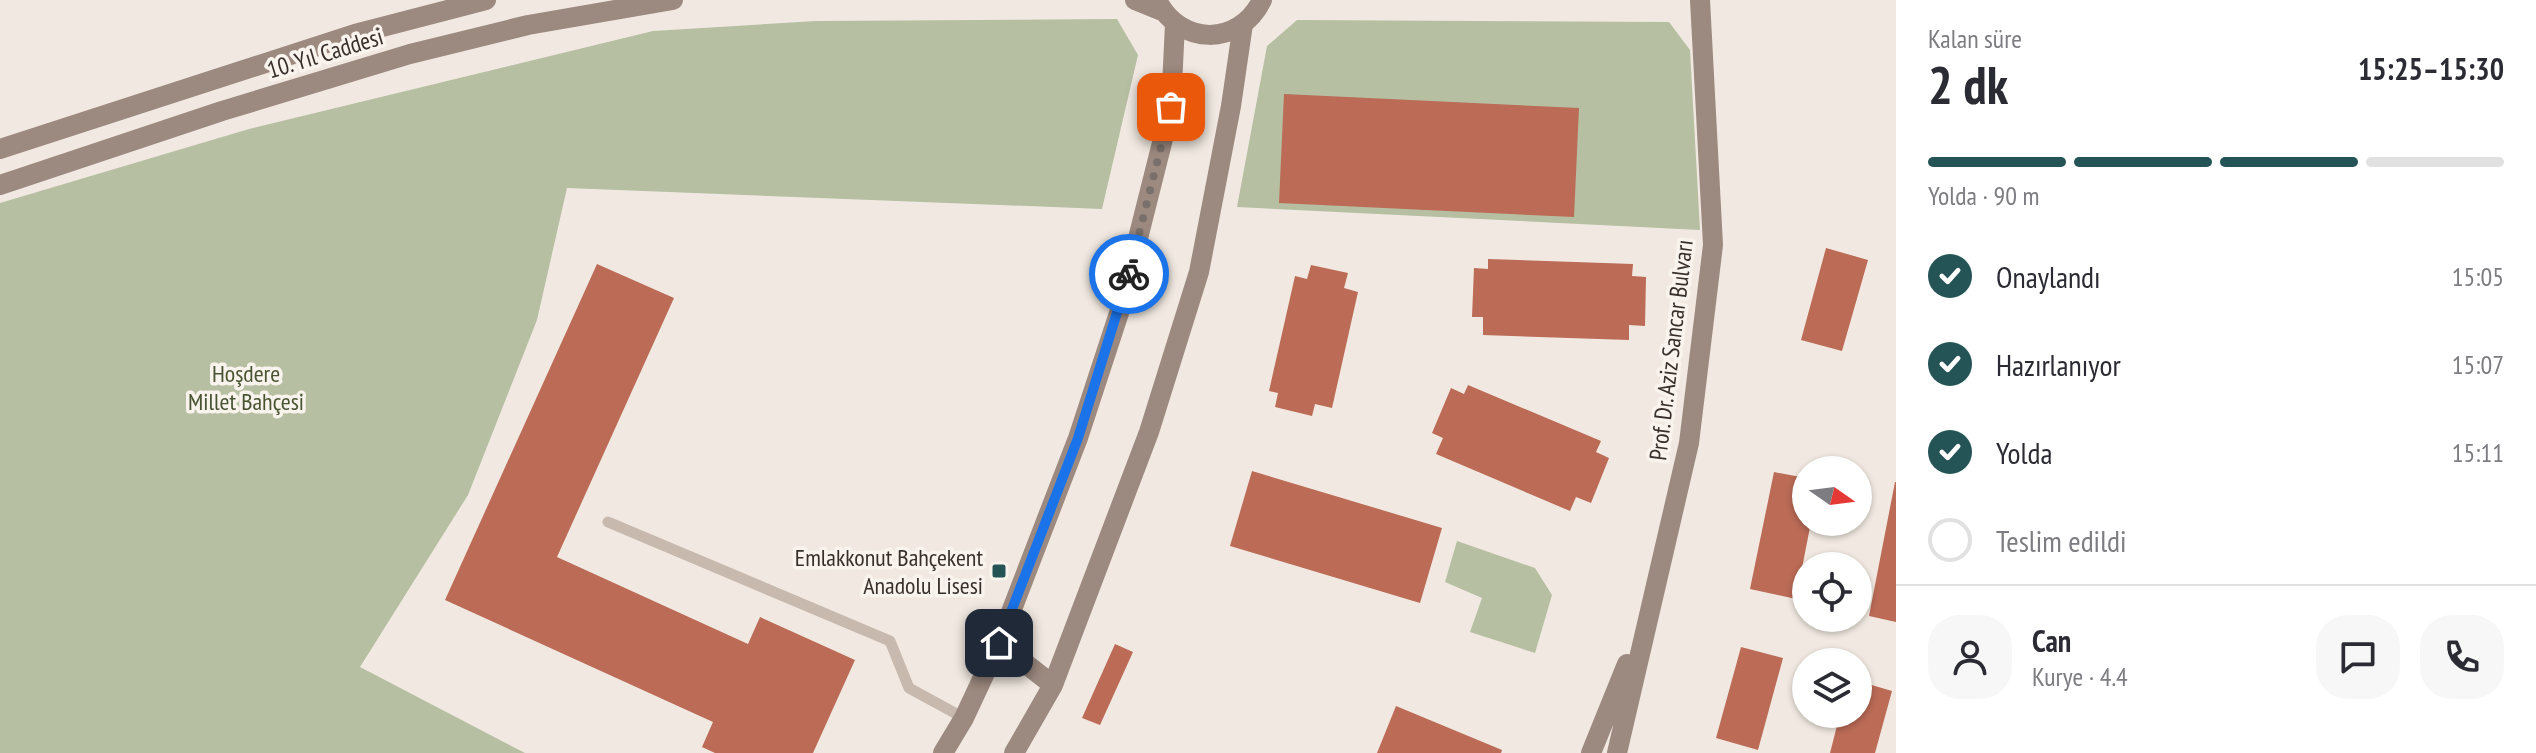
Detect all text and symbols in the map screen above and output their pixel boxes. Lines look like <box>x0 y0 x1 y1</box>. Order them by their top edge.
street label: 10. Yıl Caddesi <box>263 21 387 85</box>
text: Kalan süre <box>1928 22 2022 55</box>
text: 15:25–15:30 <box>2358 49 2504 88</box>
text: 2 dk <box>1928 51 2008 118</box>
pin <box>1137 73 1205 141</box>
icon: bag <box>1149 85 1193 129</box>
text: Yolda · 90 m <box>1928 179 2039 212</box>
courier <box>1089 234 1169 314</box>
street label: Prof. Dr. Aziz Sancar Bulvarı <box>1642 238 1700 462</box>
icon: bike <box>1107 252 1151 296</box>
icon: check <box>1928 254 1972 298</box>
text: Onaylandı <box>1996 257 2101 296</box>
text: 15:05 <box>2452 260 2504 293</box>
icon: check <box>1928 342 1972 386</box>
text: Hazırlanıyor <box>1996 345 2121 384</box>
text: 15:07 <box>2452 348 2504 381</box>
park label: Hoşdere Millet Bahçesi <box>188 358 304 417</box>
icon: check <box>1928 430 1972 474</box>
text: Yolda <box>1996 433 2052 472</box>
text: 15:11 <box>2452 436 2504 469</box>
north arrow <box>1792 456 1872 536</box>
map controls <box>1792 456 1872 728</box>
text: Teslim edildi <box>1996 521 2127 560</box>
place label: Emlakkonut Bahçekent Anadolu Lisesi <box>795 542 983 601</box>
button: locate <box>1792 552 1872 632</box>
marker: Emlakkonut Bahçekent Anadolu Lisesi <box>990 562 1008 580</box>
pin <box>965 609 1033 677</box>
button: person <box>1928 615 2012 699</box>
button: chat <box>2316 615 2400 699</box>
button: phone <box>2420 615 2504 699</box>
icon: home <box>977 621 1021 665</box>
text: Can <box>2032 621 2071 660</box>
button: layers <box>1792 648 1872 728</box>
text: Kurye · 4.4 <box>2032 660 2128 693</box>

